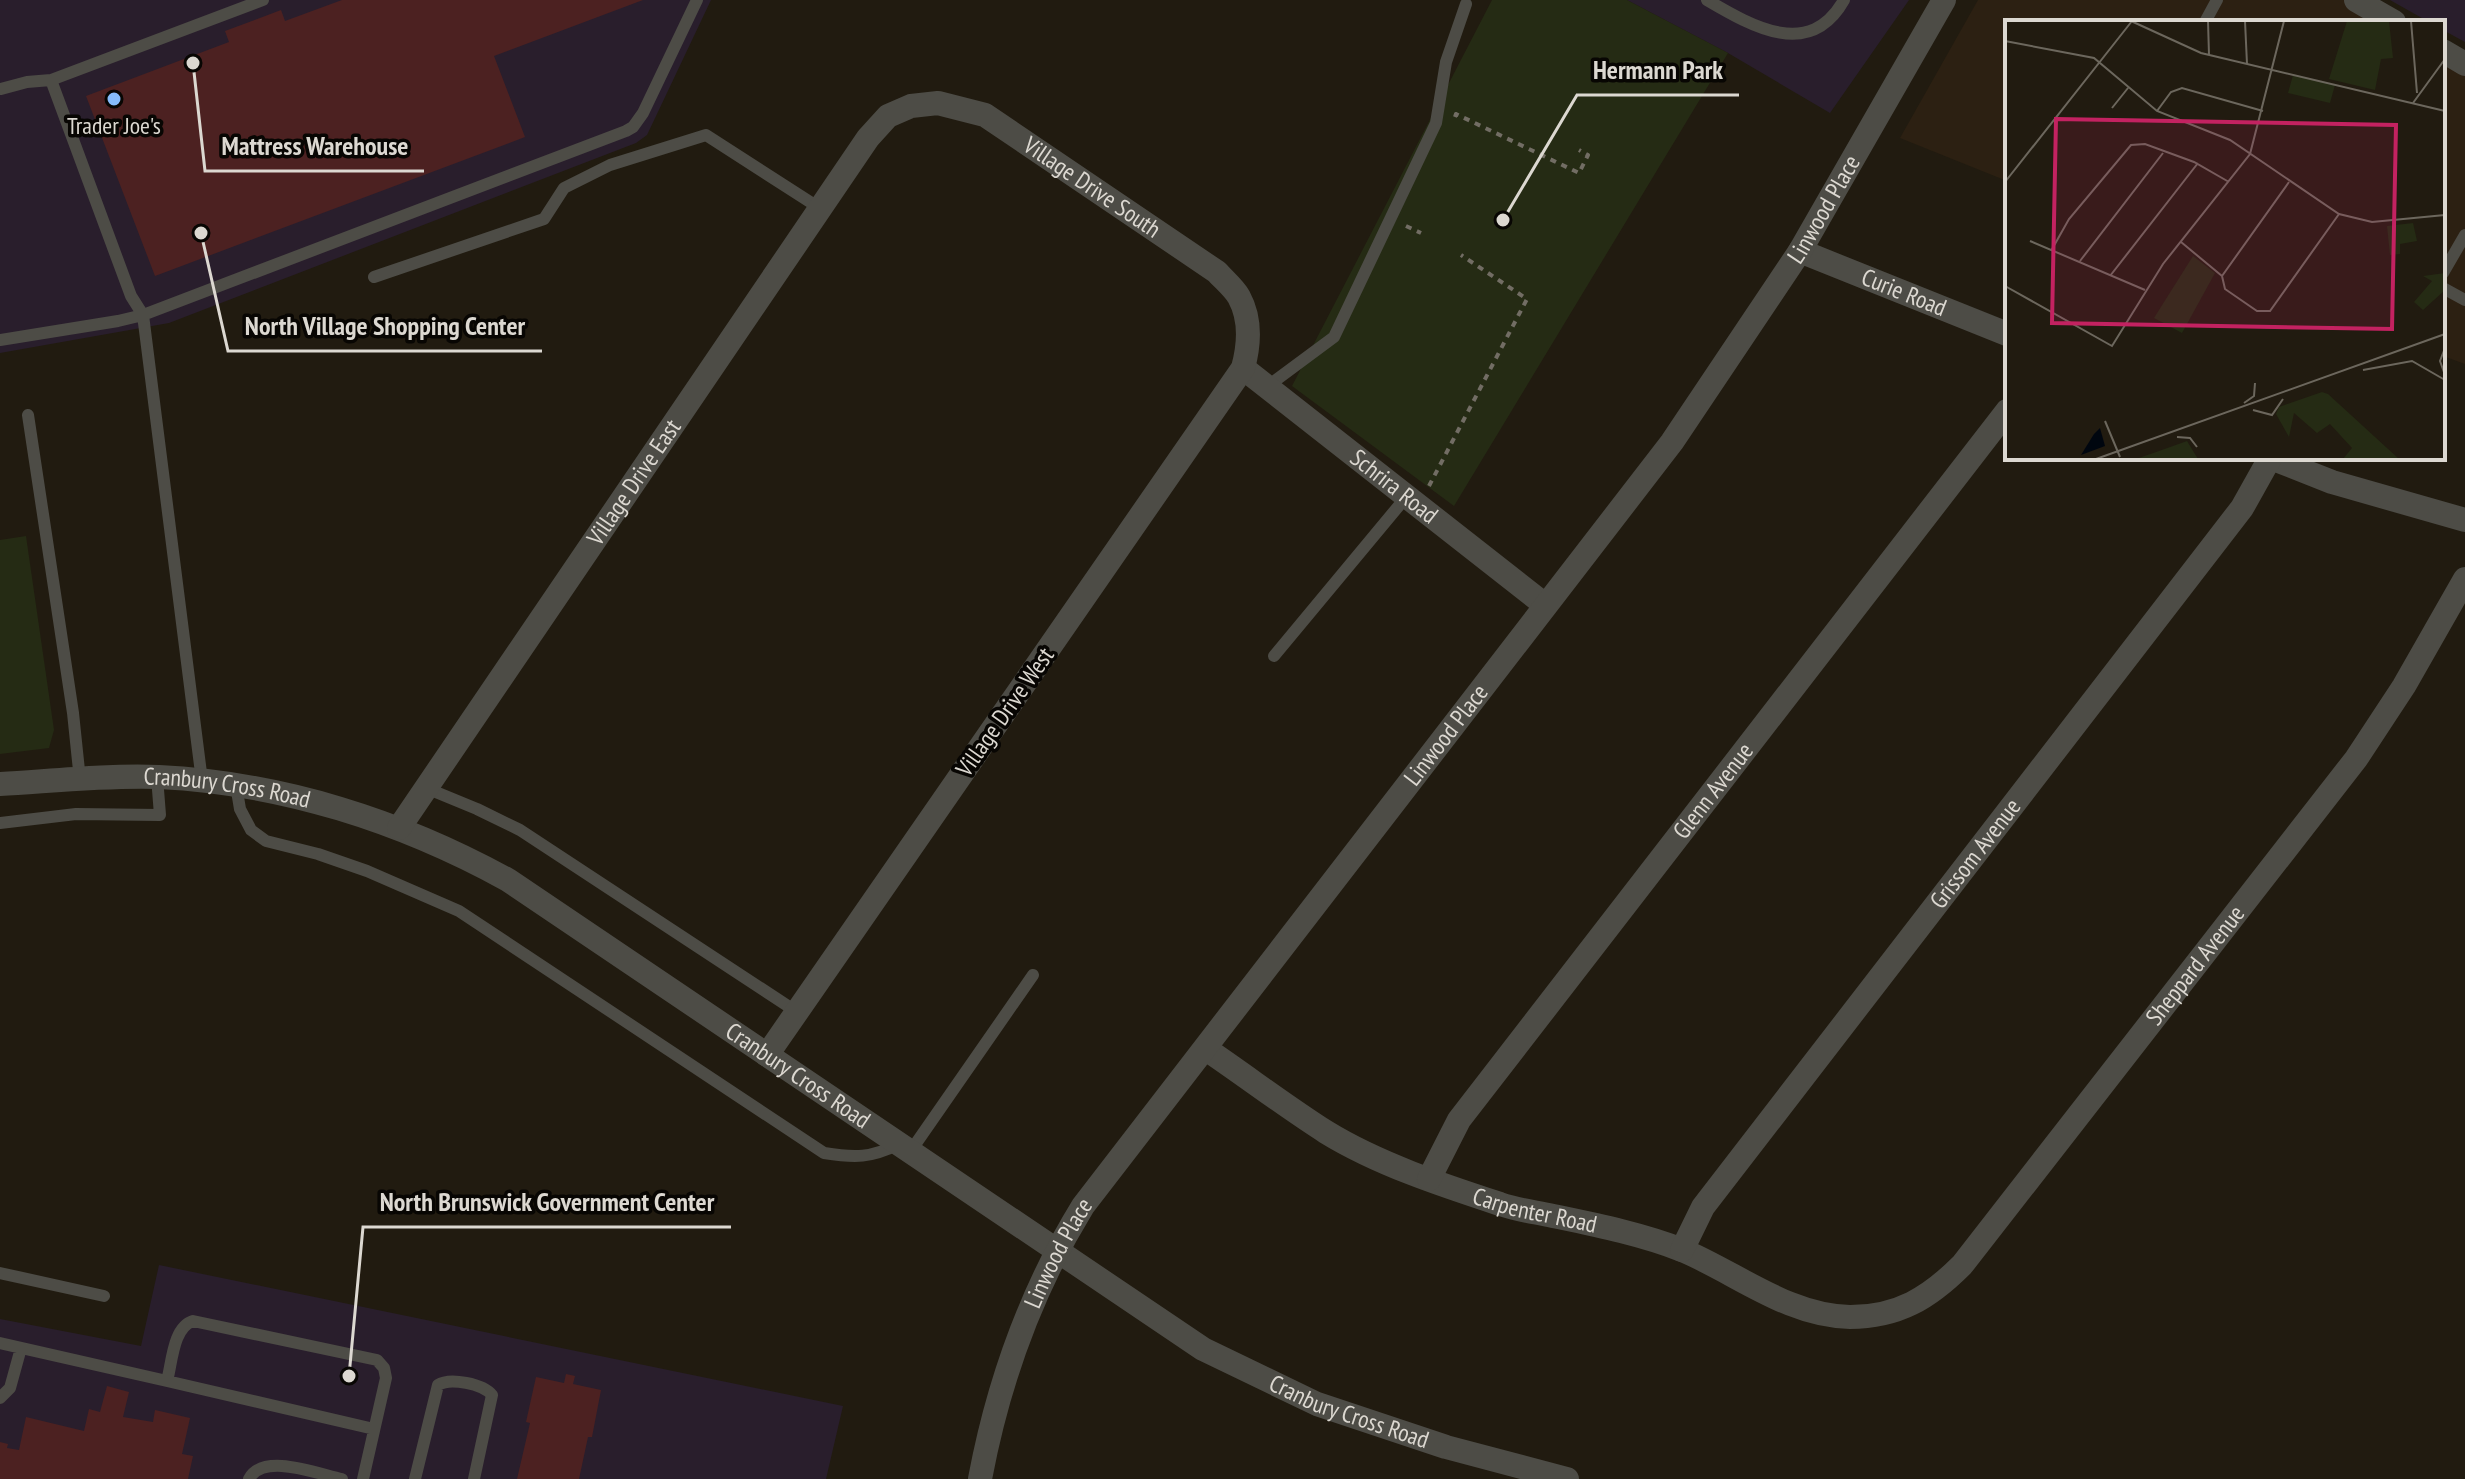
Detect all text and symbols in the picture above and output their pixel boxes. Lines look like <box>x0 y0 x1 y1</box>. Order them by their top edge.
inset map <box>2005 20 2445 460</box>
callout: Hermann Park <box>1577 45 1739 95</box>
text: Hermann Park <box>1593 53 1723 86</box>
marker: Trader Joe's <box>105 90 123 108</box>
place label: Trader Joe's <box>67 110 161 141</box>
callout: Mattress Warehouse <box>205 121 424 171</box>
text: Mattress Warehouse <box>222 129 408 162</box>
street label: Village Drive South <box>1017 129 1167 245</box>
street label: Linwood Place <box>1780 149 1867 269</box>
street label: Curie Road <box>1857 261 1951 323</box>
callout: North Village Shopping Center <box>228 301 542 351</box>
text: North Village Shopping Center <box>245 309 526 342</box>
street label: Village Drive East <box>579 413 688 552</box>
street label: Schrira Road <box>1344 442 1445 530</box>
street label: Village Drive West <box>948 641 1061 783</box>
street label: Linwood Place <box>1397 678 1495 792</box>
street label: Glenn Avenue <box>1666 736 1760 845</box>
street label: Cranbury Cross Road <box>143 761 314 815</box>
street label: Grissom Avenue <box>1923 792 2027 915</box>
street label: Sheppard Avenue <box>2139 899 2251 1031</box>
street label: Cranbury Cross Road <box>720 1015 877 1135</box>
callout: North Brunswick Government Center <box>363 1177 731 1227</box>
street label: Carpenter Road <box>1469 1180 1600 1240</box>
text: North Brunswick Government Center <box>380 1185 715 1218</box>
street label: Linwood Place <box>1017 1191 1099 1313</box>
street label: Cranbury Cross Road <box>1264 1367 1433 1455</box>

